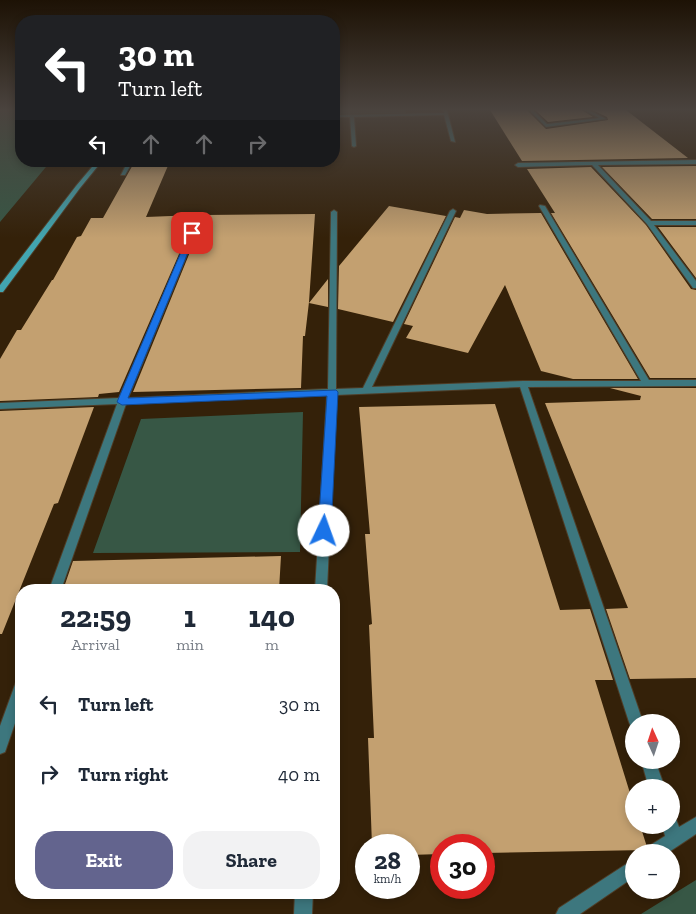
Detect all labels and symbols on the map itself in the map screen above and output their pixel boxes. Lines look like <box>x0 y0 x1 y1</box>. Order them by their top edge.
pin <box>171 212 213 254</box>
position arrow <box>297 504 349 556</box>
north arrow <box>625 714 680 769</box>
speed limit sign: 30 <box>430 834 495 899</box>

